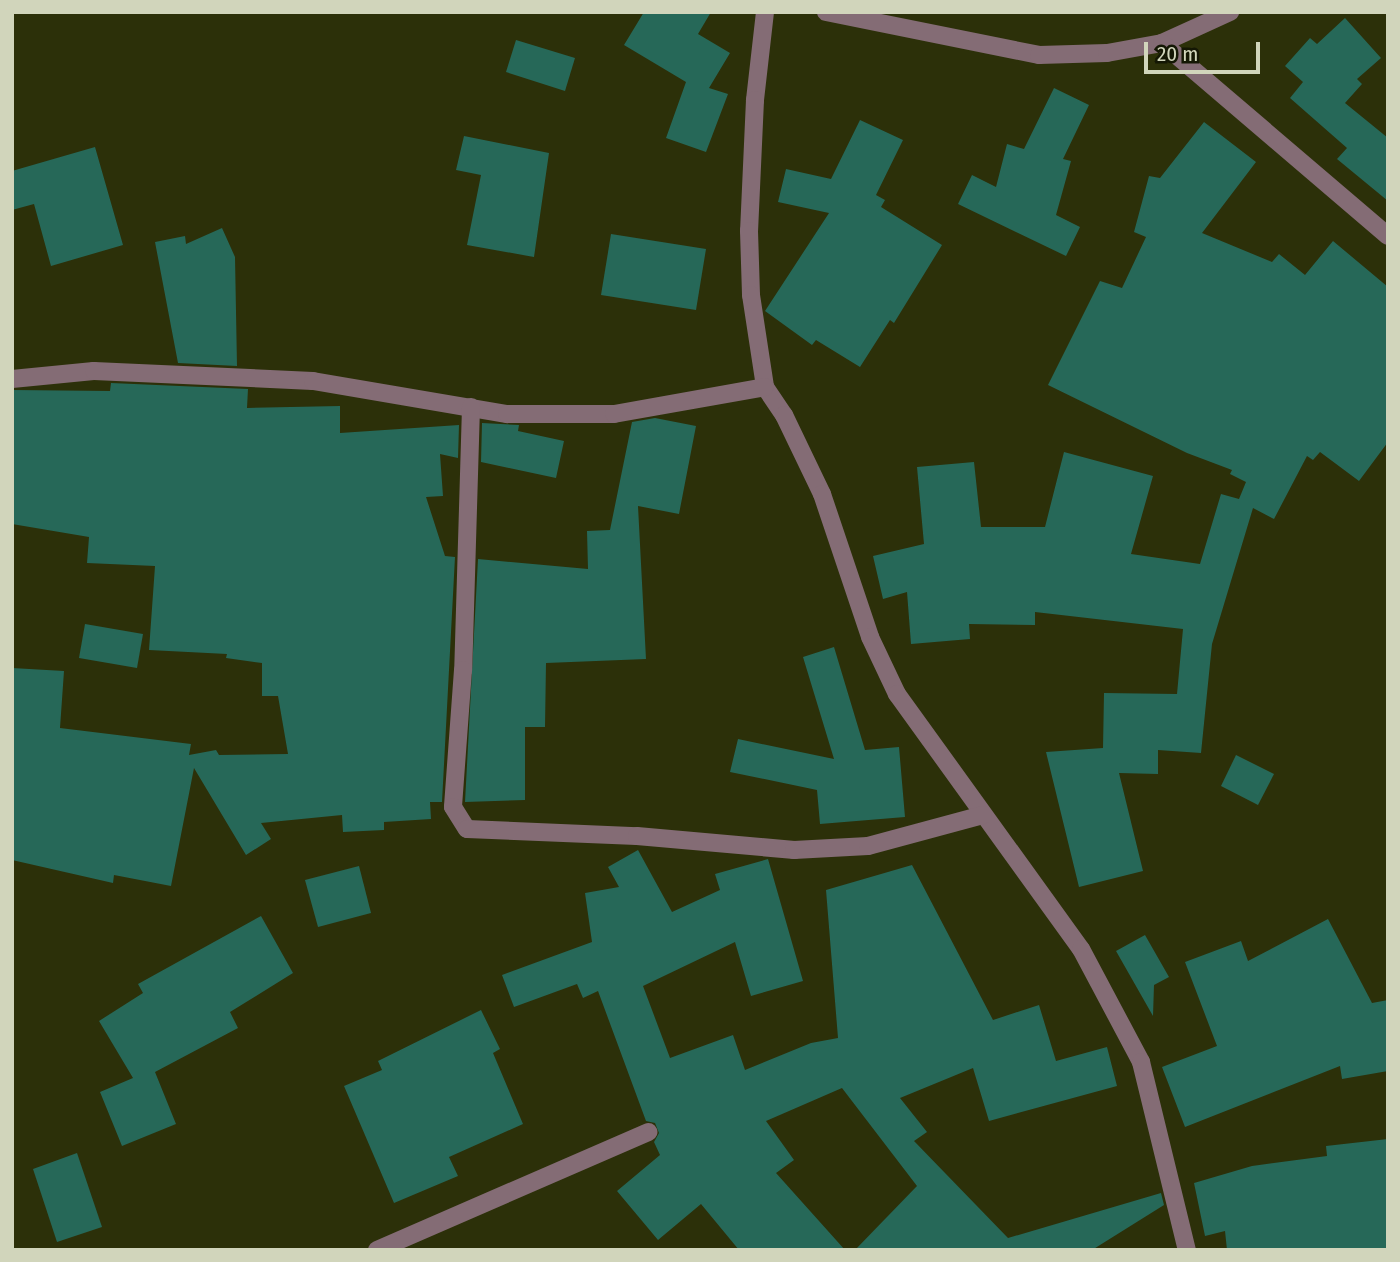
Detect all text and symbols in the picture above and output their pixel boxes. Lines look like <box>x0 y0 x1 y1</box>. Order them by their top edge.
scale bar <box>1148 28 1264 72</box>
text: 20 m <box>1157 41 1198 67</box>

